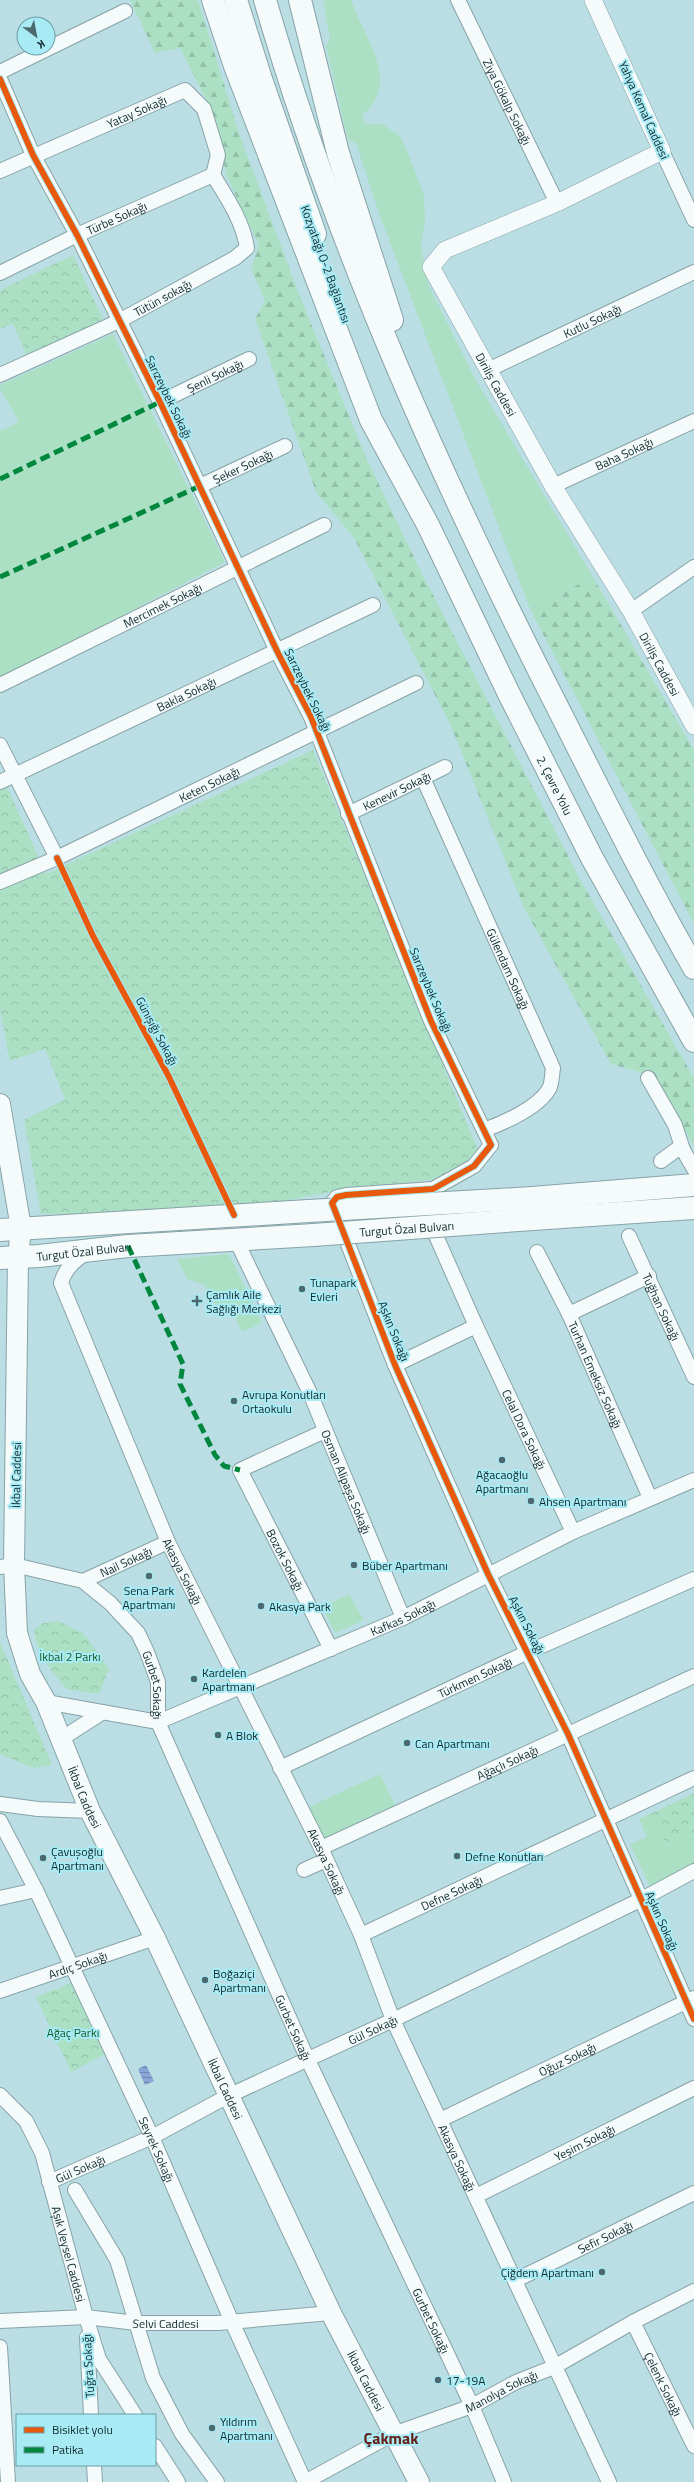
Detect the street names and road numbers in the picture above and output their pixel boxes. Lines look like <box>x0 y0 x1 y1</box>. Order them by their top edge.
street label: Ziya Gökalp Sokağı <box>478 55 537 148</box>
street label: Yahya Kemal Caddesi <box>614 58 674 162</box>
street label: Yatay Sokağı <box>103 90 169 133</box>
street label: Türbe Sokağı <box>83 196 150 239</box>
street label: Kozyatağı O-2 Bağlantısı <box>296 202 356 326</box>
street label: Tütün sokağı <box>130 274 195 321</box>
street label: Kutlu Sokağı <box>560 298 624 342</box>
street label: Diriliş Caddesi <box>471 349 522 420</box>
street label: Sarızeybek Sokağı <box>141 352 197 442</box>
street label: Şenli Sokağı <box>184 354 246 397</box>
street label: Baha Sokağı <box>592 432 656 475</box>
street label: Şeker Sokağı <box>209 444 276 488</box>
street label: Mercimek Sokağı <box>120 577 205 632</box>
street label: Diriliş Caddesi <box>635 628 685 699</box>
street label: Sarızeybek Sokağı <box>280 645 336 735</box>
street label: Bakla Sokağı <box>153 671 219 716</box>
street label: 2. Çevre Yolu <box>532 752 578 818</box>
street label: Keten Sokağı <box>175 761 243 807</box>
street label: Kenevir Sokağı <box>359 766 434 815</box>
street label: Gülendam Sokağı <box>482 925 535 1013</box>
street label: Sarızeybek Sokağı <box>405 945 457 1035</box>
street label: Günışığı Sokağı <box>131 993 183 1069</box>
street label: Turgut Özal Bulvarı <box>359 1215 455 1241</box>
street label: Turgut Özal Bulvarı <box>35 1236 131 1266</box>
street label: Tuğhan Sokağı <box>638 1270 686 1344</box>
street label: Aşkın Sokağı <box>373 1298 415 1364</box>
street label: Turhan Emeksiz Sokağı <box>564 1318 628 1431</box>
street label: Celal Dora Sokağı <box>497 1386 552 1473</box>
street label: Osman Alipaşa Sokağı <box>317 1427 377 1537</box>
street label: İkbal Caddesi <box>6 1442 26 1508</box>
street label: Bozok Sokağı <box>262 1525 309 1594</box>
street label: Akasya Sokağı <box>158 1535 207 1608</box>
street label: Nail Sokağı <box>96 1541 155 1582</box>
street label: Aşkın Sokağı <box>504 1592 550 1658</box>
street label: Kafkas Sokağı <box>367 1594 439 1640</box>
street label: Gurbet Sokağı <box>138 1648 168 1719</box>
street label: Türkmen Sokağı <box>434 1651 515 1702</box>
street label: Ağaçlı Sokağı <box>473 1740 541 1785</box>
street label: İkbal Caddesi <box>63 1763 107 1832</box>
street label: Akasya Sokağı <box>303 1825 351 1898</box>
street label: Defne Sokağı <box>417 1870 486 1915</box>
street label: Aşkın Sokağı <box>640 1888 684 1954</box>
street label: Ardıç Sokağı <box>45 1946 110 1983</box>
street label: Gurbet Sokağı <box>271 1991 317 2064</box>
street label: Gül Sokağı <box>345 2010 401 2049</box>
street label: Oğuz Sokağı <box>535 2037 599 2081</box>
street label: İkbal Caddesi <box>203 2055 248 2123</box>
street label: Seyrek Sokağı <box>134 2113 180 2185</box>
street label: Yeşim Sokağı <box>551 2119 618 2165</box>
street label: Akasya Sokağı <box>434 2121 481 2195</box>
street label: Gül Sokağı <box>52 2149 108 2188</box>
street label: Aşık Veysel Caddesi <box>47 2204 91 2304</box>
street label: Sefir Sokağı <box>574 2215 636 2258</box>
street label: Gurbet Sokağı <box>408 2285 455 2357</box>
street label: Selvi Caddesi <box>131 2313 199 2333</box>
street label: Tuğra Sokağı <box>77 2334 99 2398</box>
street label: İkbal Caddesi <box>343 2347 390 2414</box>
street label: Çelenk Sokağı <box>640 2349 687 2419</box>
street label: Manolya Sokağı <box>462 2365 540 2417</box>

